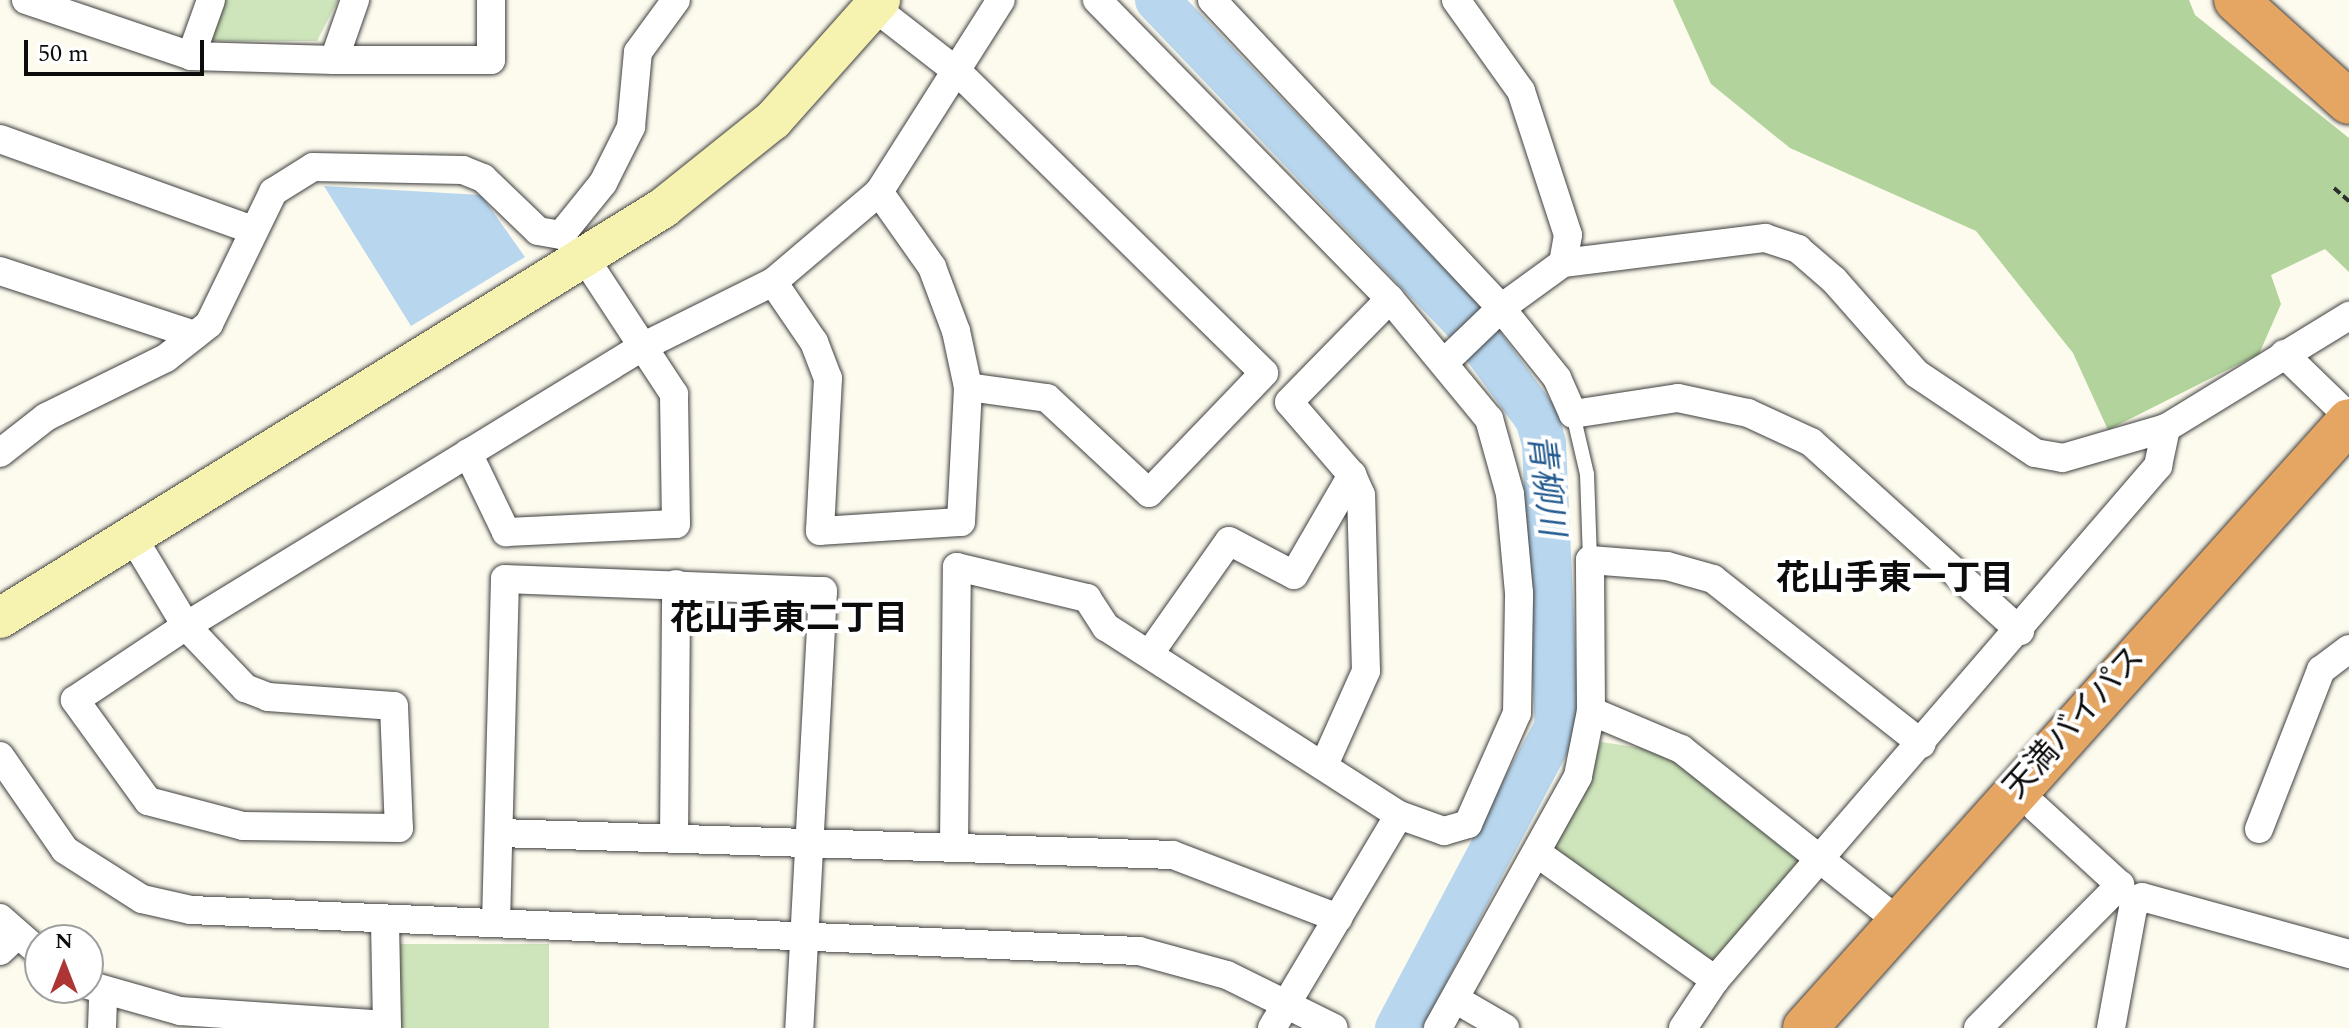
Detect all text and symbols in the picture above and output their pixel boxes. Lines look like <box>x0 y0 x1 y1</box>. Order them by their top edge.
scale bar <box>28 24 208 74</box>
text: 50 m <box>38 36 89 72</box>
water label: 青柳川 <box>1519 432 1571 538</box>
district label: 花山手東一丁目 <box>1776 560 2014 600</box>
district label: 花山手東二丁目 <box>670 600 908 640</box>
street label: 天満バイパス <box>1996 639 2154 807</box>
north arrow <box>24 924 104 1004</box>
text: N <box>55 925 73 958</box>

